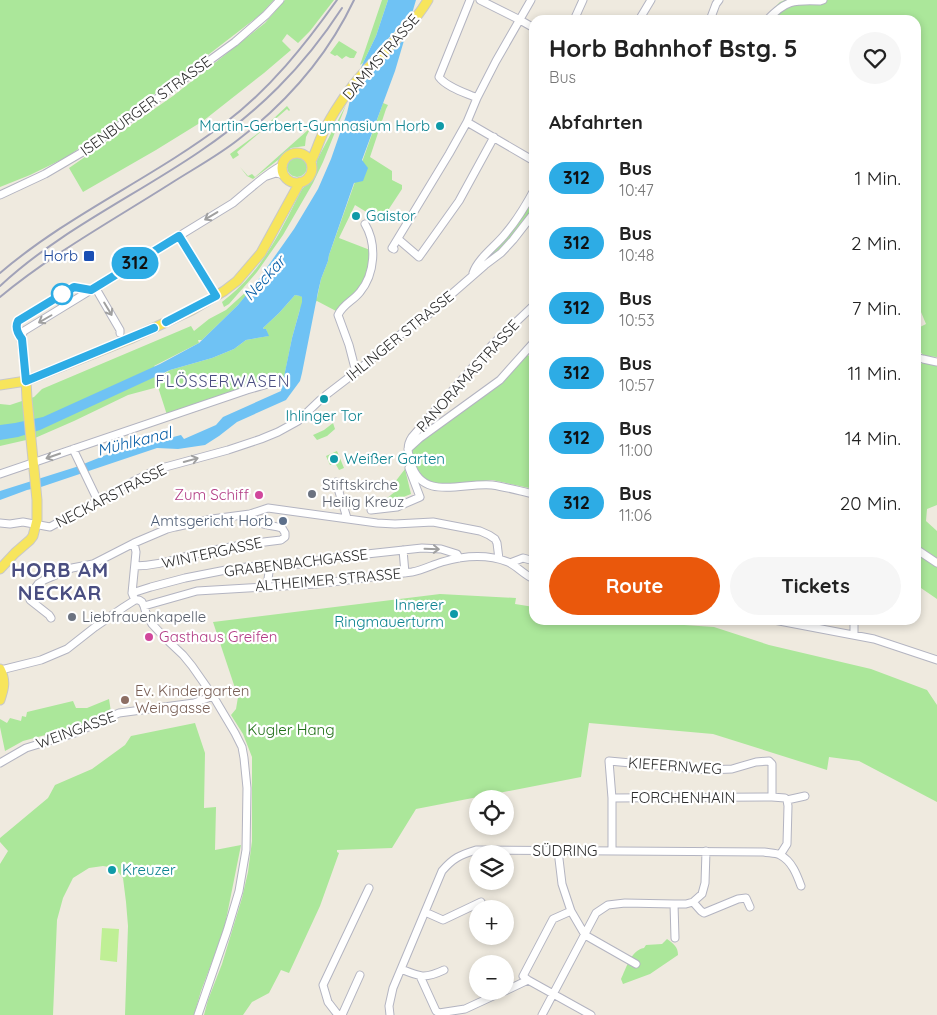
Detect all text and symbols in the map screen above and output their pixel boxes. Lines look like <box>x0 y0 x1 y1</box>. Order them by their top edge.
street label: DAMMSTRASSE <box>338 10 423 104</box>
button: heart <box>849 32 901 84</box>
text: Horb Bahnhof Bstg. 5 <box>549 33 798 63</box>
street label: ISENBURGER STRASSE <box>76 52 215 160</box>
text: Bus <box>549 67 576 87</box>
text: Abfahrten <box>549 110 643 134</box>
place label: Martin-Gerbert-Gymnasium Horb <box>199 116 430 135</box>
marker: Martin-Gerbert-Gymnasium Horb <box>434 120 446 132</box>
text: Bus <box>619 156 652 180</box>
text: 312 <box>563 166 590 189</box>
text: 1 Min. <box>855 166 901 190</box>
text: 10:47 <box>619 180 654 200</box>
place label: Gaistor <box>366 206 416 225</box>
marker: Gaistor <box>350 210 362 222</box>
one-way arrow <box>204 212 218 222</box>
text: Bus <box>619 221 652 245</box>
text: 312 <box>563 231 590 254</box>
text: 2 Min. <box>851 231 901 255</box>
text: 10:48 <box>619 245 655 265</box>
place label: Horb <box>43 246 78 265</box>
line badge: 312 <box>106 247 164 279</box>
marker: Horb <box>82 249 96 263</box>
water label: Neckar <box>239 250 291 305</box>
text: 312 <box>122 251 148 274</box>
unlabelled marker <box>51 283 73 305</box>
street label: IHLINGER STRASSE <box>342 286 457 385</box>
text: Bus <box>619 286 652 310</box>
text: 312 <box>563 296 590 319</box>
text: 7 Min. <box>852 296 901 320</box>
one-way arrow <box>103 301 113 315</box>
text: 10:53 <box>619 310 655 330</box>
one-way arrow <box>38 314 53 324</box>
street label: PANORAMASTRASSE <box>412 315 523 436</box>
text: Bus <box>619 351 652 375</box>
text: 312 <box>563 361 590 384</box>
text: 11 Min. <box>848 361 901 385</box>
district label: FLÖSSERWASEN <box>156 371 290 391</box>
text: 10:57 <box>619 375 654 395</box>
marker: Ihlinger Tor <box>318 393 330 405</box>
place label: Ihlinger Tor <box>285 406 363 425</box>
text: Bus <box>619 416 652 440</box>
water label: Mühlkanal <box>95 422 176 460</box>
text: 312 <box>563 426 590 449</box>
text: 14 Min. <box>845 426 901 450</box>
text: 11:00 <box>619 440 653 460</box>
place label: Weißer Garten <box>344 449 445 468</box>
one-way arrow <box>46 452 61 461</box>
marker: Weißer Garten <box>328 453 340 465</box>
one-way arrow <box>183 454 199 464</box>
street label: NECKARSTRASSE <box>52 459 169 532</box>
place label: Stiftskirche Heilig Kreuz <box>322 475 404 511</box>
text: Bus <box>619 481 652 505</box>
place label: Zum Schiff <box>174 485 249 504</box>
marker: Stiftskirche Heilig Kreuz <box>306 488 318 500</box>
marker: Zum Schiff <box>253 489 265 501</box>
text: 312 <box>563 491 590 514</box>
text: 20 Min. <box>840 491 901 515</box>
text: 11:06 <box>619 505 652 525</box>
place label: Amtsgericht Horb <box>150 511 273 530</box>
marker: Amtsgericht Horb <box>277 515 289 527</box>
street label: WINTERGASSE <box>160 533 264 572</box>
street label: GRABENBACHGASSE <box>223 544 369 581</box>
one-way arrow <box>424 544 440 553</box>
district label: HORB AM NECKAR <box>11 557 109 605</box>
button: Route <box>549 557 720 615</box>
button: Tickets <box>730 557 901 615</box>
street label: ALTHEIMER STRASSE <box>254 564 402 595</box>
place label: Innerer Ringmauerturm <box>334 595 444 631</box>
place label: Liebfrauenkapelle <box>82 607 206 626</box>
marker: Innerer Ringmauerturm <box>448 608 460 620</box>
marker: Liebfrauenkapelle <box>66 611 78 623</box>
place label: Gasthaus Greifen <box>159 627 278 646</box>
marker: Gasthaus Greifen <box>143 631 155 643</box>
place label: Ev. Kindergarten Weingasse <box>135 681 249 717</box>
marker: Ev. Kindergarten Weingasse <box>119 694 131 706</box>
street label: WEINGASSE <box>33 706 118 753</box>
park label: Kugler Hang <box>247 720 335 739</box>
street label: KIEFERNWEG <box>628 753 722 778</box>
street label: FORCHENHAIN <box>631 788 735 807</box>
map controls <box>469 790 514 1000</box>
button: locate <box>469 790 514 835</box>
street label: SÜDRING <box>532 841 598 860</box>
button: layers <box>469 845 514 890</box>
place label: Kreuzer <box>122 860 176 879</box>
marker: Kreuzer <box>106 864 118 876</box>
button: + <box>469 900 514 945</box>
button: − <box>469 955 514 1000</box>

